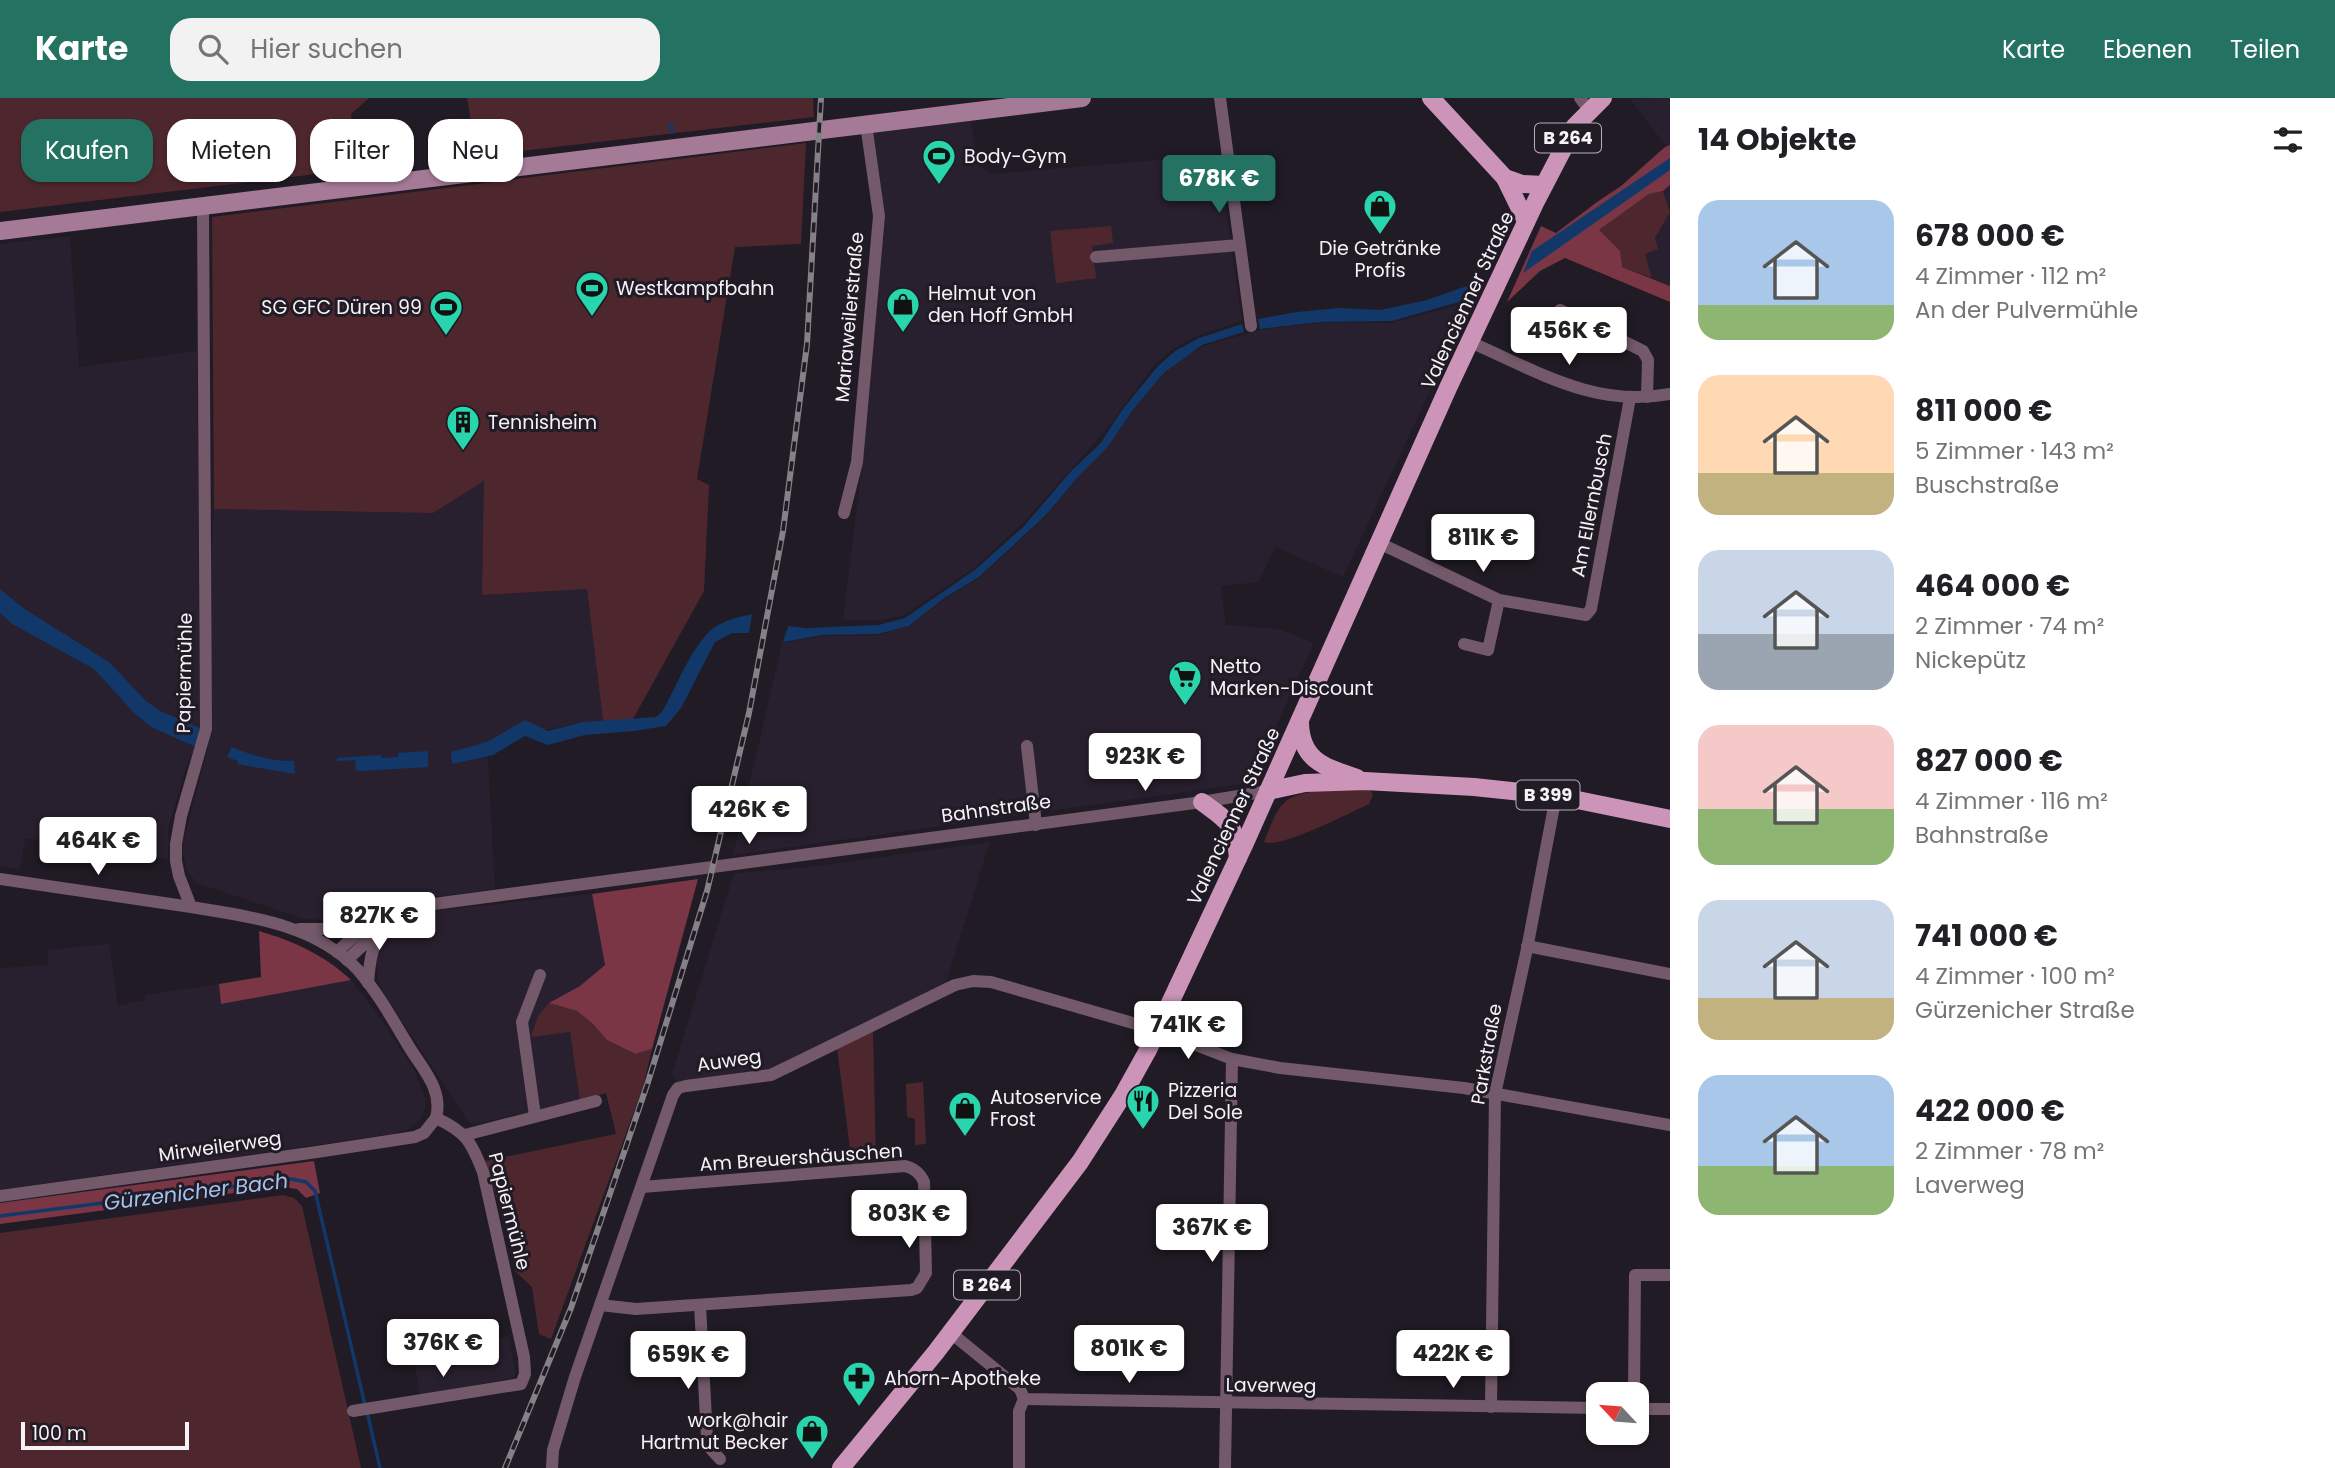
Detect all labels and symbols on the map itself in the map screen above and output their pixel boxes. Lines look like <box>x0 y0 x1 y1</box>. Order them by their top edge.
road number: B 264 <box>1535 124 1601 153</box>
sports icon: Body-Gym <box>920 137 958 186</box>
place label: Body-Gym <box>964 143 1067 170</box>
pin: 678K € <box>1162 156 1276 215</box>
shop icon: Die Getränke Profis <box>1361 187 1399 236</box>
street label: Valencienner Straße <box>1414 207 1521 394</box>
street label: Mariaweilerstraße <box>829 231 870 403</box>
place label: Die Getränke Profis <box>1319 235 1441 284</box>
sports icon: Westkampfbahn <box>573 269 611 318</box>
place label: Westkampfbahn <box>616 275 774 302</box>
place label: Helmut von den Hoff GmbH <box>928 280 1073 329</box>
shop icon: Helmut von den Hoff GmbH <box>884 285 922 334</box>
sports icon: SG GFC Düren 99 <box>427 288 465 337</box>
place label: SG GFC Düren 99 <box>261 294 422 321</box>
pin: 456K € <box>1512 308 1626 367</box>
building icon: Tennisheim <box>444 403 482 452</box>
place label: Tennisheim <box>488 409 597 436</box>
street label: Am Ellernbusch <box>1564 431 1619 579</box>
pin: 811K € <box>1426 514 1540 574</box>
street label: Papiermühle <box>170 612 199 734</box>
place label: Netto Marken-Discount <box>1210 653 1374 702</box>
supermarket icon: Netto Marken-Discount <box>1166 658 1204 707</box>
street label: Valencienner Straße <box>1180 723 1287 910</box>
pin: 923K € <box>1088 734 1202 793</box>
road number: B 399 <box>1516 780 1580 810</box>
pin: 426K € <box>692 786 806 846</box>
street label: Bahnstraße <box>940 787 1053 830</box>
pin: 464K € <box>41 818 155 877</box>
pin: 827K € <box>322 892 436 952</box>
street label: Parkstraße <box>1464 1001 1509 1107</box>
pin: 741K € <box>1131 1002 1245 1061</box>
street label: Auweg <box>695 1043 763 1078</box>
place label: Pizzeria Del Sole <box>1168 1077 1243 1126</box>
restaurant icon: Pizzeria Del Sole <box>1124 1082 1162 1131</box>
place label: Autoservice Frost <box>990 1084 1101 1133</box>
shop icon: Autoservice Frost <box>946 1089 984 1138</box>
street label: Mirweilerweg <box>157 1125 283 1168</box>
street label: Am Breuershäuschen <box>699 1137 904 1178</box>
street label: Papiermühle <box>482 1149 537 1273</box>
water label: Gürzenicher Bach <box>102 1166 290 1217</box>
pin: 803K € <box>852 1190 966 1250</box>
pin: 367K € <box>1155 1204 1269 1264</box>
road number: B 264 <box>954 1270 1020 1300</box>
pin: 376K € <box>386 1320 500 1379</box>
pin: 801K € <box>1072 1326 1186 1385</box>
pin: 422K € <box>1396 1330 1510 1390</box>
pin: 659K € <box>631 1332 745 1391</box>
pharmacy icon: Ahorn-Apotheke <box>840 1359 878 1408</box>
place label: Ahorn-Apotheke <box>884 1365 1041 1392</box>
street label: Laverweg <box>1225 1371 1317 1400</box>
north arrow <box>1586 1382 1648 1446</box>
place label: work@hair Hartmut Becker <box>641 1407 788 1456</box>
shop icon: work@hair Hartmut Becker <box>793 1412 831 1461</box>
scale bar <box>21 1419 189 1451</box>

